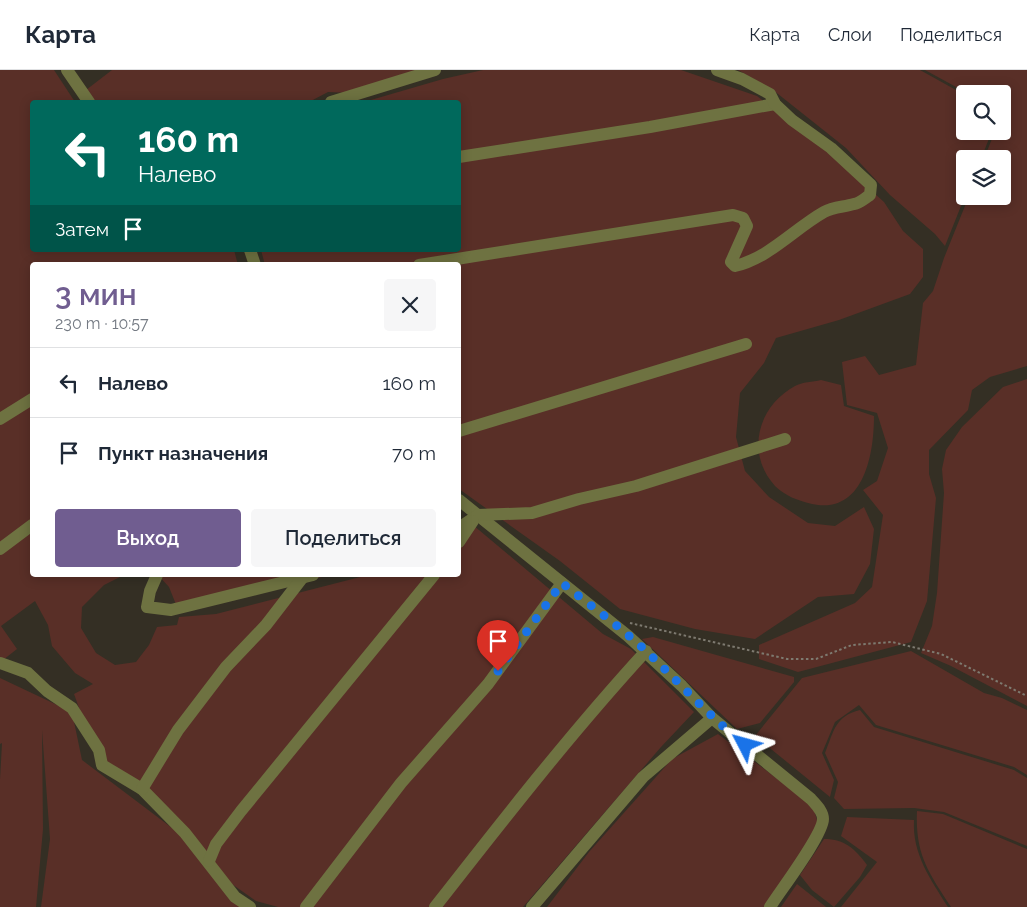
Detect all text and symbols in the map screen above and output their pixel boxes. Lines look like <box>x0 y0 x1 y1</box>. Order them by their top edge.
text: Карта <box>25 20 96 49</box>
text: Карта <box>749 24 800 45</box>
text: Слои <box>828 24 872 45</box>
text: Поделиться <box>900 24 1002 45</box>
map controls <box>956 85 1011 205</box>
button: search <box>956 85 1011 140</box>
text: 160 m <box>138 119 239 160</box>
icon: left <box>55 120 120 185</box>
button: layers <box>956 150 1011 205</box>
text: Налево <box>138 161 216 187</box>
icon: arrive <box>119 215 147 243</box>
text: Затем <box>55 218 109 240</box>
text: 3 мин <box>55 277 137 312</box>
button: close <box>384 279 436 331</box>
text: 230 m · 10:57 <box>55 314 149 333</box>
icon: left <box>55 369 83 397</box>
text: Налево <box>98 372 168 394</box>
text: 160 m <box>382 372 436 394</box>
icon: arrive <box>55 439 83 467</box>
text: Пункт назначения <box>98 442 268 464</box>
text: 70 m <box>392 442 436 464</box>
button: Выход <box>55 509 241 567</box>
button: Поделиться <box>251 509 436 567</box>
pin <box>477 620 519 671</box>
icon: arrive <box>484 627 512 655</box>
position arrow <box>718 718 770 770</box>

